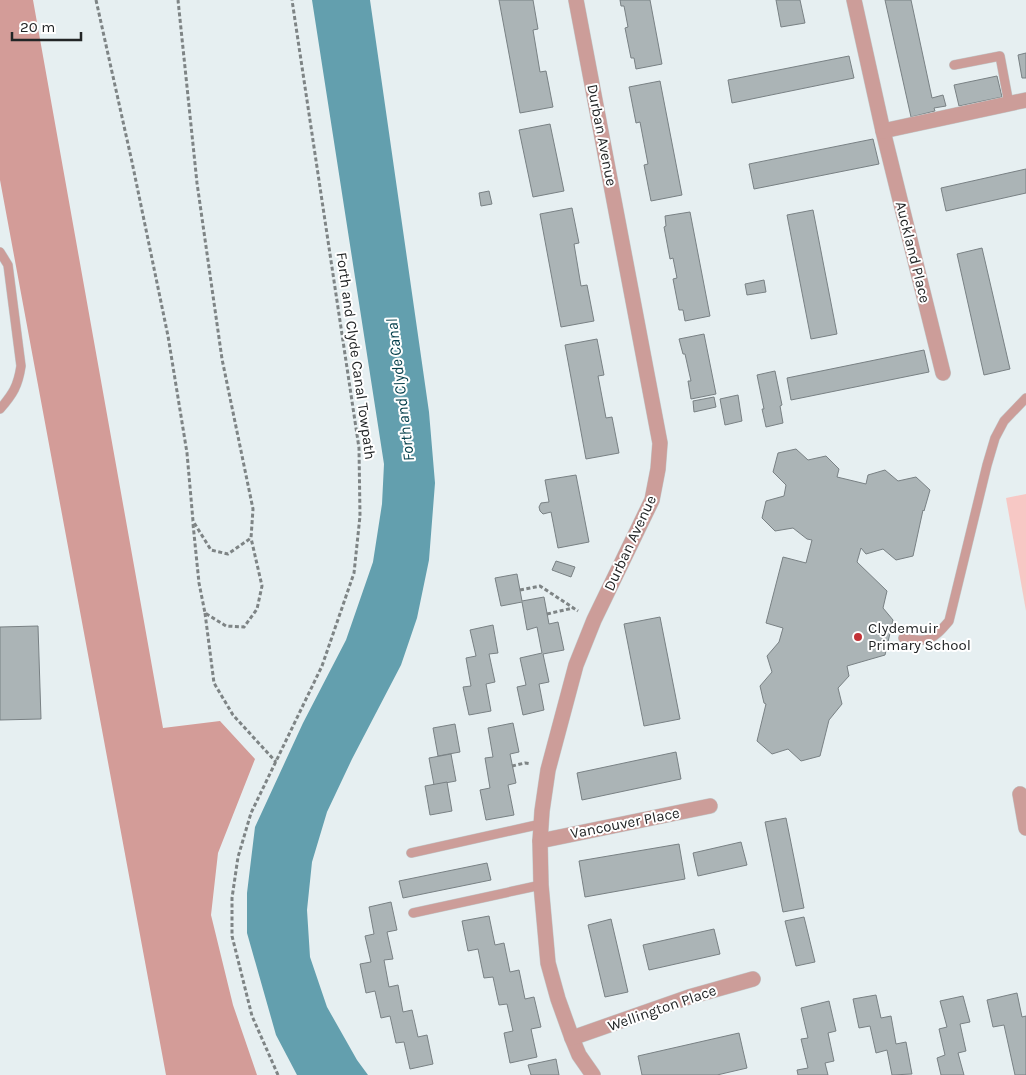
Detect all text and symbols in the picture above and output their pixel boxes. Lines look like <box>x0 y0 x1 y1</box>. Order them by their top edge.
scale bar <box>12 10 81 42</box>
text: 20 m <box>20 18 55 36</box>
street label: Durban Avenue <box>583 82 621 188</box>
street label: Auckland Place <box>892 199 934 305</box>
street label: Forth and Clyde Canal Towpath <box>333 251 379 461</box>
water label: Forth and Clyde Canal <box>382 318 418 462</box>
street label: Durban Avenue <box>600 492 660 594</box>
place label: Clydemuir Primary School <box>868 619 971 654</box>
marker: Clydemuir Primary School <box>852 631 864 643</box>
street label: Vancouver Place <box>569 804 681 842</box>
street label: Wellington Place <box>605 981 719 1035</box>

